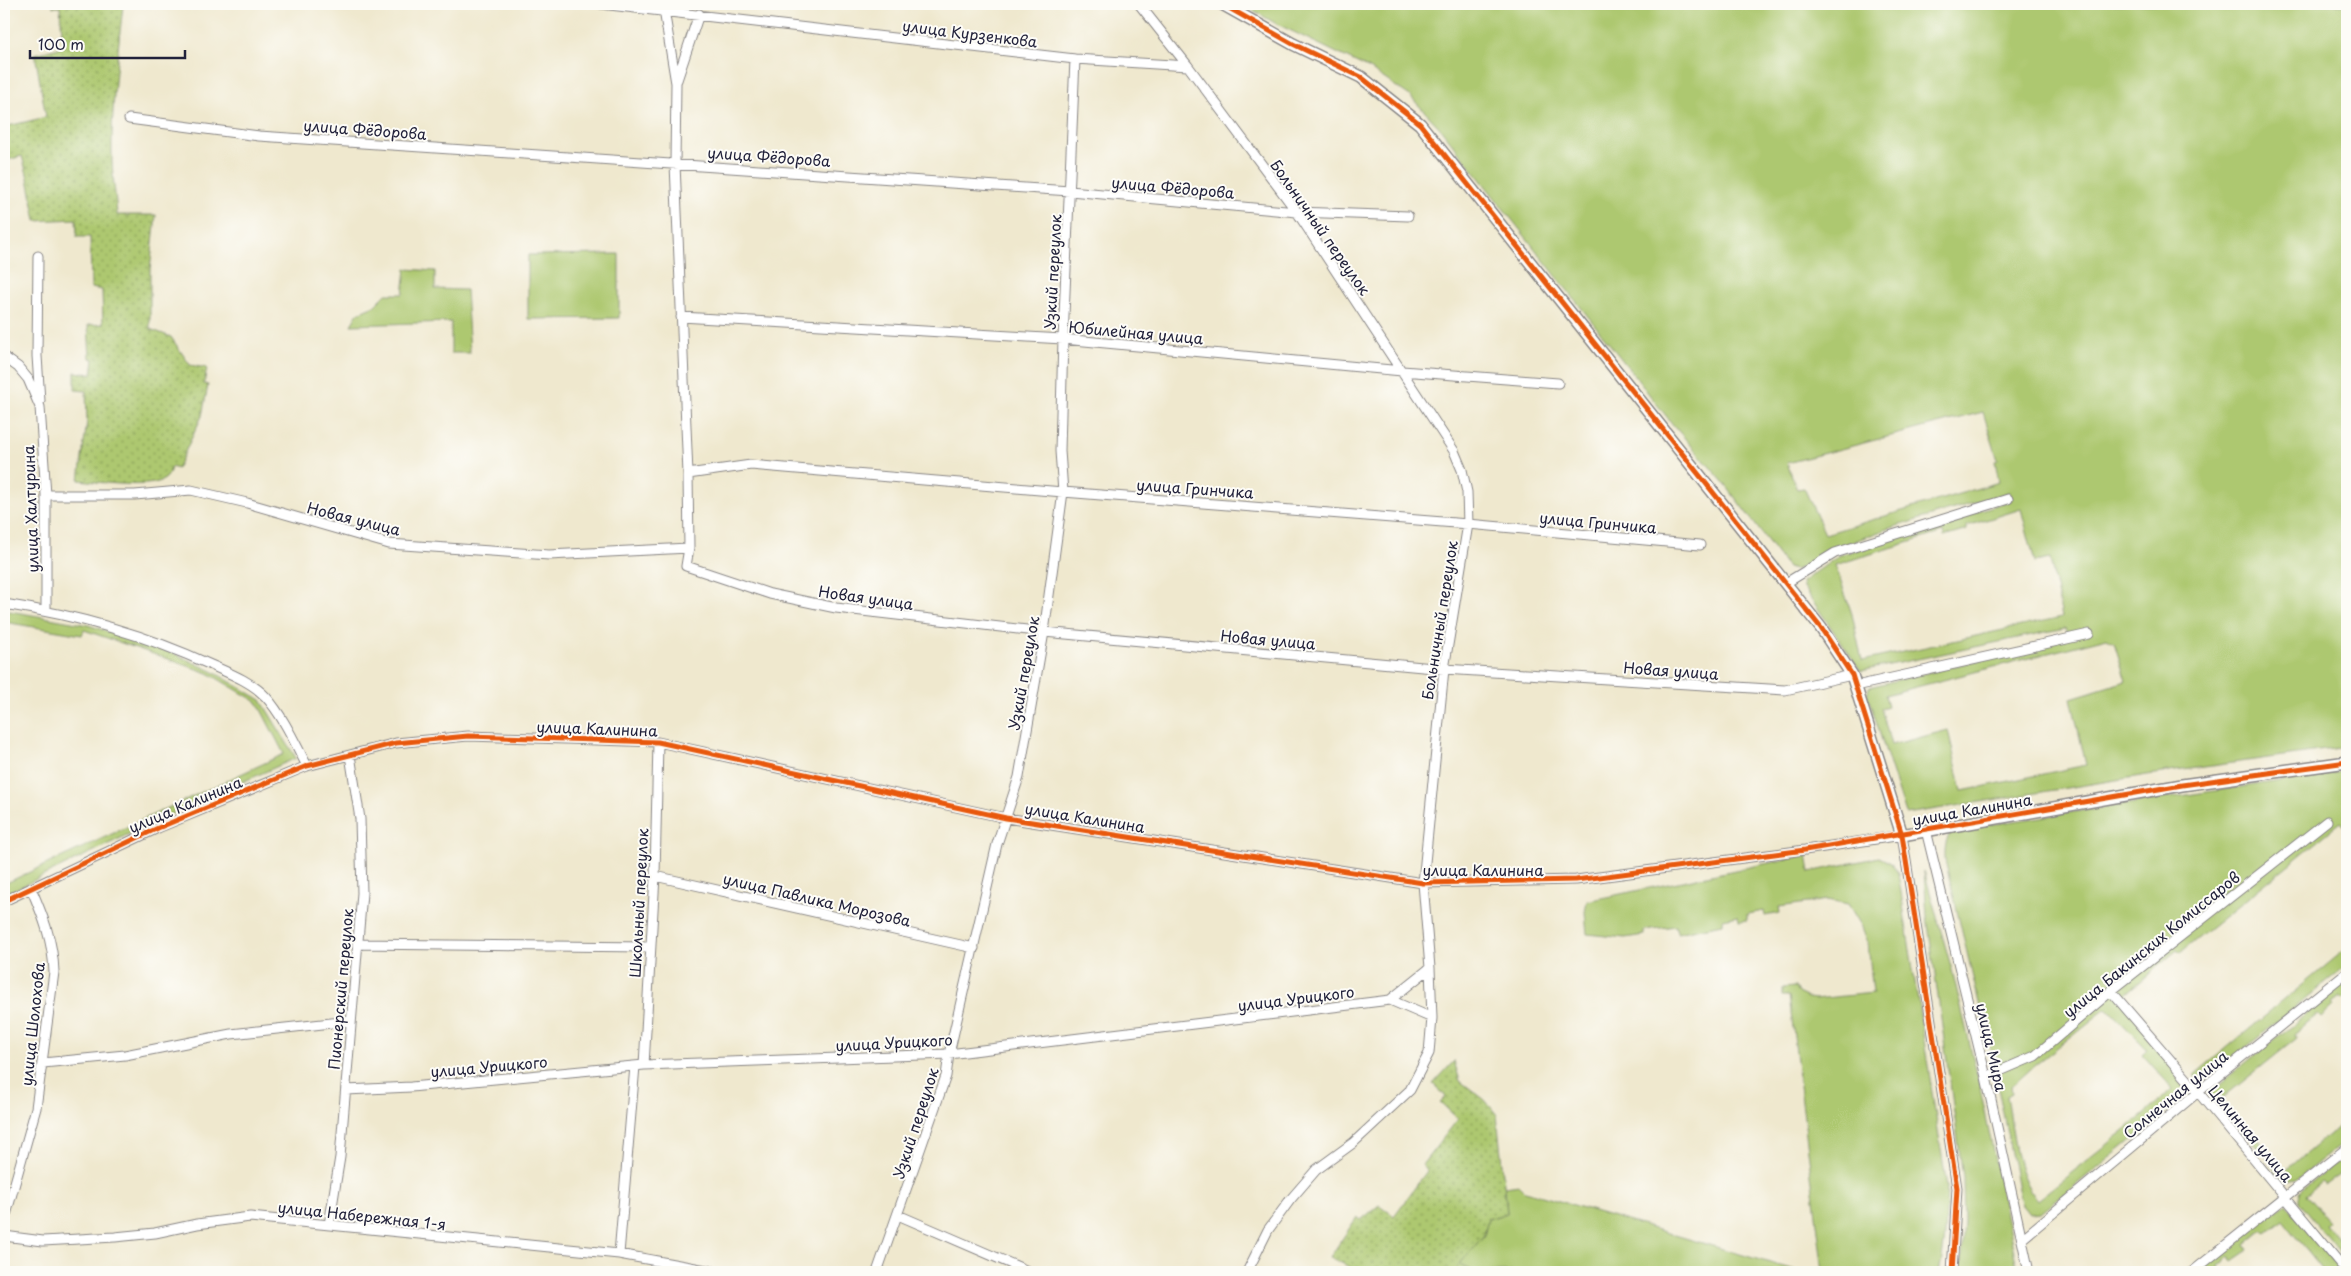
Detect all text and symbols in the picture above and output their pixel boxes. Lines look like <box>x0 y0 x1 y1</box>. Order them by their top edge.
street label: улица Курзенкова <box>901 13 1039 53</box>
scale bar <box>30 28 185 60</box>
text: 100 m <box>38 32 84 55</box>
street label: улица Фёдорова <box>303 113 428 145</box>
street label: улица Фёдорова <box>707 140 832 172</box>
street label: Больничный переулок <box>1265 155 1377 300</box>
street label: улица Фёдорова <box>1111 170 1236 204</box>
street label: Узкий переулок <box>1037 214 1067 330</box>
street label: Юбилейная улица <box>1068 315 1205 349</box>
street label: улица Халтурина <box>16 444 44 573</box>
street label: улица Гринчика <box>1136 472 1255 504</box>
street label: Новая улица <box>305 495 404 541</box>
street label: улица Гринчика <box>1539 505 1658 539</box>
street label: Больничный переулок <box>1415 539 1463 701</box>
street label: Новая улица <box>817 579 915 615</box>
street label: Узкий переулок <box>1002 614 1044 732</box>
street label: Новая улица <box>1219 623 1317 655</box>
street label: Новая улица <box>1623 655 1720 685</box>
street label: улица Калинина <box>536 714 659 742</box>
street label: улица Калинина <box>125 770 246 838</box>
street label: улица Калинина <box>1910 787 2034 831</box>
street label: улица Калинина <box>1023 796 1147 838</box>
street label: Школьный переулок <box>623 828 653 978</box>
street label: улица Калинина <box>1422 858 1544 881</box>
street label: улица Бакинских Комиссаров <box>2058 865 2244 1023</box>
street label: улица Павлика Морозова <box>721 866 914 932</box>
street label: Пионерский переулок <box>322 908 358 1070</box>
street label: улица Шолохова <box>14 960 50 1087</box>
street label: улица Урицкого <box>1236 979 1356 1017</box>
street label: улица Мира <box>1971 1000 2013 1094</box>
street label: улица Урицкого <box>835 1027 953 1057</box>
street label: Солнечная улица <box>2118 1044 2233 1144</box>
street label: улица Урицкого <box>430 1049 548 1083</box>
street label: Узкий переулок <box>886 1064 944 1181</box>
street label: Целинная улица <box>2203 1079 2299 1187</box>
street label: улица Набережная 1-я <box>277 1195 447 1235</box>

